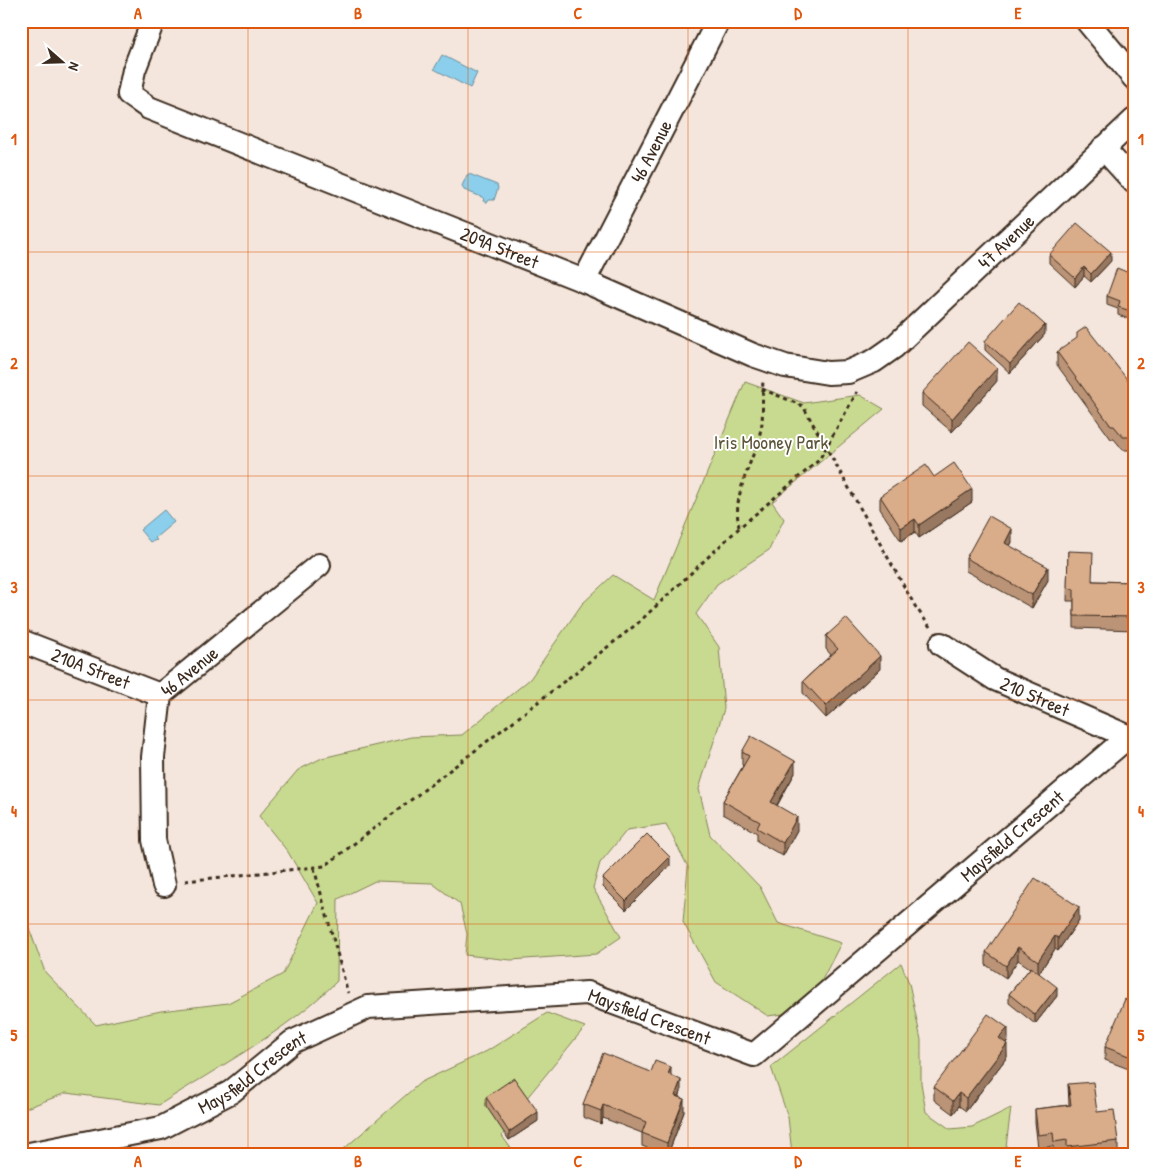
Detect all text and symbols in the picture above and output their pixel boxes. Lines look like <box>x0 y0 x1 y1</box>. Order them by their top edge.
text: A <box>134 2 142 24</box>
text: B <box>354 2 362 24</box>
text: C <box>574 2 583 24</box>
text: D <box>794 2 802 24</box>
text: E <box>1014 2 1022 24</box>
north arrow <box>38 38 88 88</box>
text: N <box>64 60 85 74</box>
street label: 46 Avenue <box>624 115 678 187</box>
text: 1 <box>11 128 17 150</box>
text: 1 <box>1138 128 1144 150</box>
street label: 47 Avenue <box>972 208 1040 275</box>
street label: 209A Street <box>457 220 543 275</box>
text: 2 <box>10 352 18 374</box>
text: 2 <box>1137 352 1145 374</box>
park label: Iris Mooney Park <box>714 429 828 455</box>
text: 3 <box>10 576 18 598</box>
text: 3 <box>1137 576 1145 598</box>
street label: 46 Avenue <box>155 640 224 703</box>
street label: 210A Street <box>48 641 134 695</box>
street label: 210 Street <box>996 670 1074 723</box>
street label: Maysfield Crescent <box>954 784 1070 887</box>
text: 4 <box>11 800 17 822</box>
text: 4 <box>1138 800 1144 822</box>
street label: Maysfield Crescent <box>585 982 715 1051</box>
text: 5 <box>11 1024 18 1046</box>
street label: Maysfield Crescent <box>193 1024 311 1120</box>
text: 5 <box>1138 1024 1145 1046</box>
text: A <box>134 1150 142 1172</box>
text: B <box>354 1150 362 1172</box>
text: C <box>574 1150 583 1172</box>
text: D <box>794 1150 802 1172</box>
text: E <box>1014 1150 1022 1172</box>

